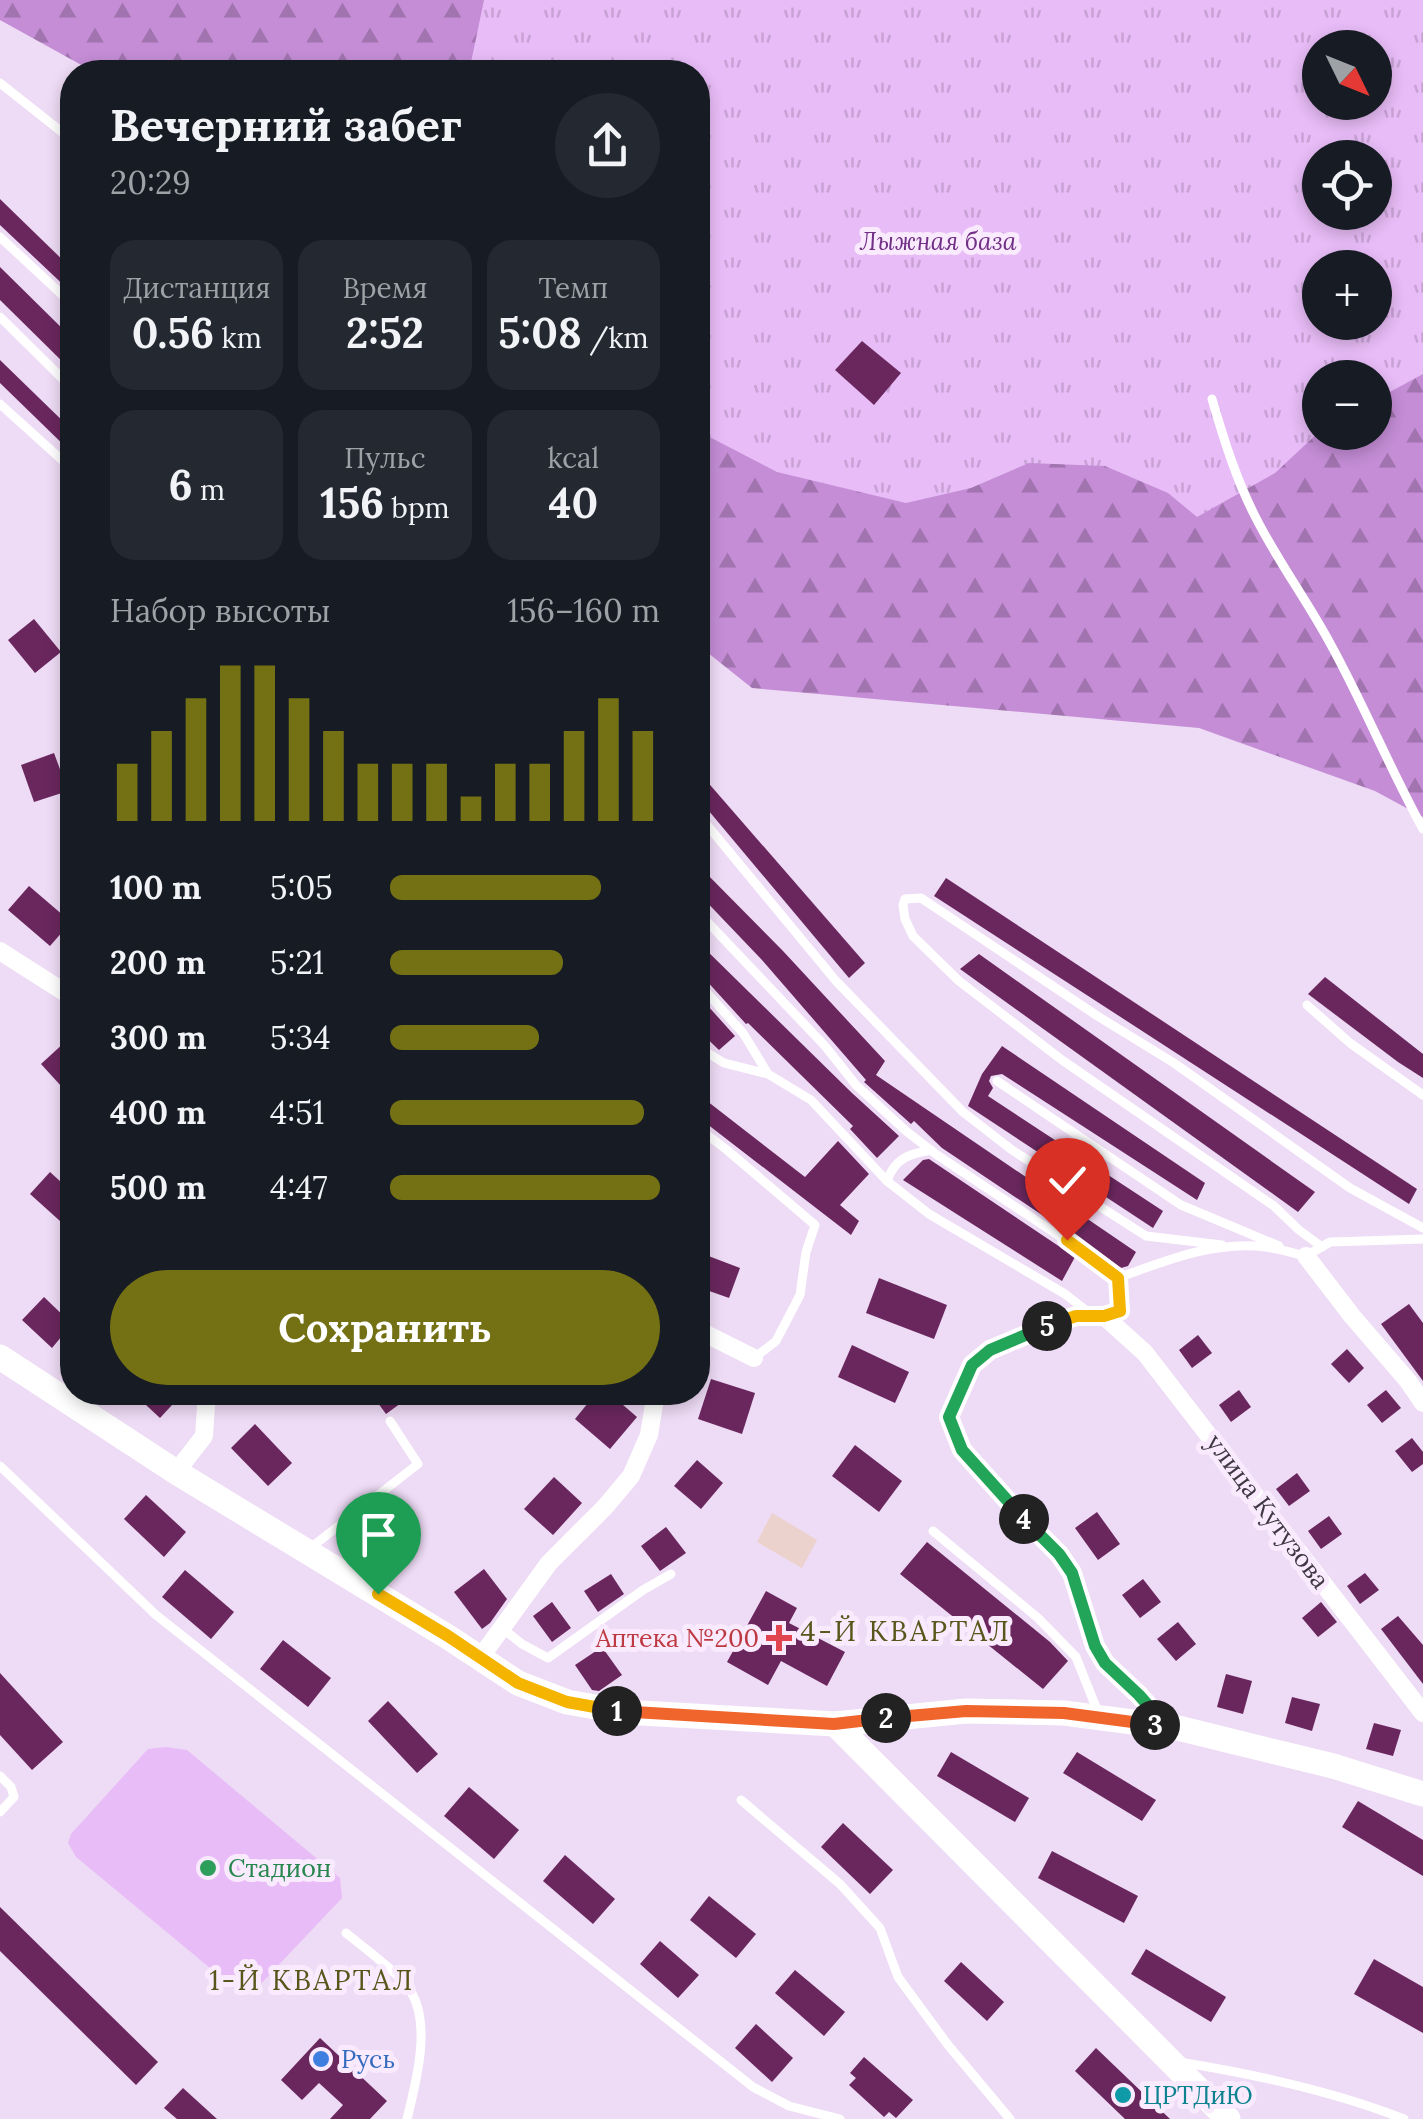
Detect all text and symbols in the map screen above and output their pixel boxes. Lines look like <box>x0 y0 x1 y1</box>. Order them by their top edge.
north arrow <box>1302 30 1392 120</box>
map controls <box>1302 30 1392 450</box>
button: share <box>555 93 660 198</box>
text: Вечерний забег <box>110 96 462 153</box>
button: locate <box>1302 140 1392 230</box>
text: 20:29 <box>110 162 191 203</box>
park label: Лыжная база <box>860 225 1017 257</box>
button: + <box>1302 250 1392 340</box>
text: Дистанция <box>123 270 270 306</box>
text: Время <box>342 270 428 306</box>
text: Темп <box>539 270 608 306</box>
text: 0.56 <box>132 306 214 360</box>
text: 2:52 <box>346 306 424 360</box>
text: 5:08 <box>498 306 582 360</box>
text: km <box>214 320 262 356</box>
text: /km <box>582 320 649 356</box>
button: − <box>1302 360 1392 450</box>
text: Пульс <box>344 440 426 476</box>
text: kcal <box>547 440 599 476</box>
text: 6 <box>168 458 193 512</box>
text: m <box>193 472 225 508</box>
text: 156 <box>320 476 384 530</box>
text: 40 <box>548 476 598 530</box>
text: bpm <box>384 490 450 526</box>
text: Набор высоты <box>110 590 330 631</box>
text: 156–160 m <box>507 590 660 631</box>
text: 100 m <box>110 867 202 908</box>
text: 5:05 <box>270 867 333 908</box>
text: 200 m <box>110 942 206 983</box>
text: 5:21 <box>270 942 324 983</box>
text: 300 m <box>110 1017 206 1058</box>
text: 5:34 <box>270 1017 331 1058</box>
text: 400 m <box>110 1092 206 1133</box>
text: 4:51 <box>270 1092 324 1133</box>
pin <box>1025 1138 1110 1241</box>
icon: check <box>1040 1153 1095 1208</box>
text: 500 m <box>110 1167 206 1208</box>
text: 4:47 <box>270 1167 327 1208</box>
button: Сохранить <box>110 1270 660 1385</box>
pin: 5 <box>1022 1301 1072 1351</box>
text: 5 <box>1039 1308 1055 1344</box>
street label: улица Кутузова <box>1199 1427 1337 1595</box>
pin <box>336 1492 421 1595</box>
pin: 4 <box>999 1494 1049 1544</box>
text: 4 <box>1016 1501 1032 1537</box>
icon: arrive <box>351 1507 406 1562</box>
district label: 4-Й КВАРТАЛ <box>801 1613 1011 1649</box>
place label: Аптека №200 <box>595 1622 759 1654</box>
marker: Аптека №200 <box>768 1627 790 1649</box>
pin: 1 <box>592 1686 642 1736</box>
text: 1 <box>611 1693 623 1729</box>
pin: 2 <box>861 1693 911 1743</box>
text: 2 <box>879 1700 893 1736</box>
pin: 3 <box>1130 1700 1180 1750</box>
text: 3 <box>1147 1707 1163 1743</box>
place label: Стадион <box>228 1852 331 1884</box>
marker: Стадион <box>197 1857 219 1879</box>
district label: 1-Й КВАРТАЛ <box>209 1962 415 1998</box>
place label: Русь <box>341 2043 395 2075</box>
marker: Русь <box>310 2048 332 2070</box>
place label: ЦРТДиЮ <box>1143 2079 1253 2111</box>
marker: ЦРТДиЮ <box>1112 2084 1134 2106</box>

